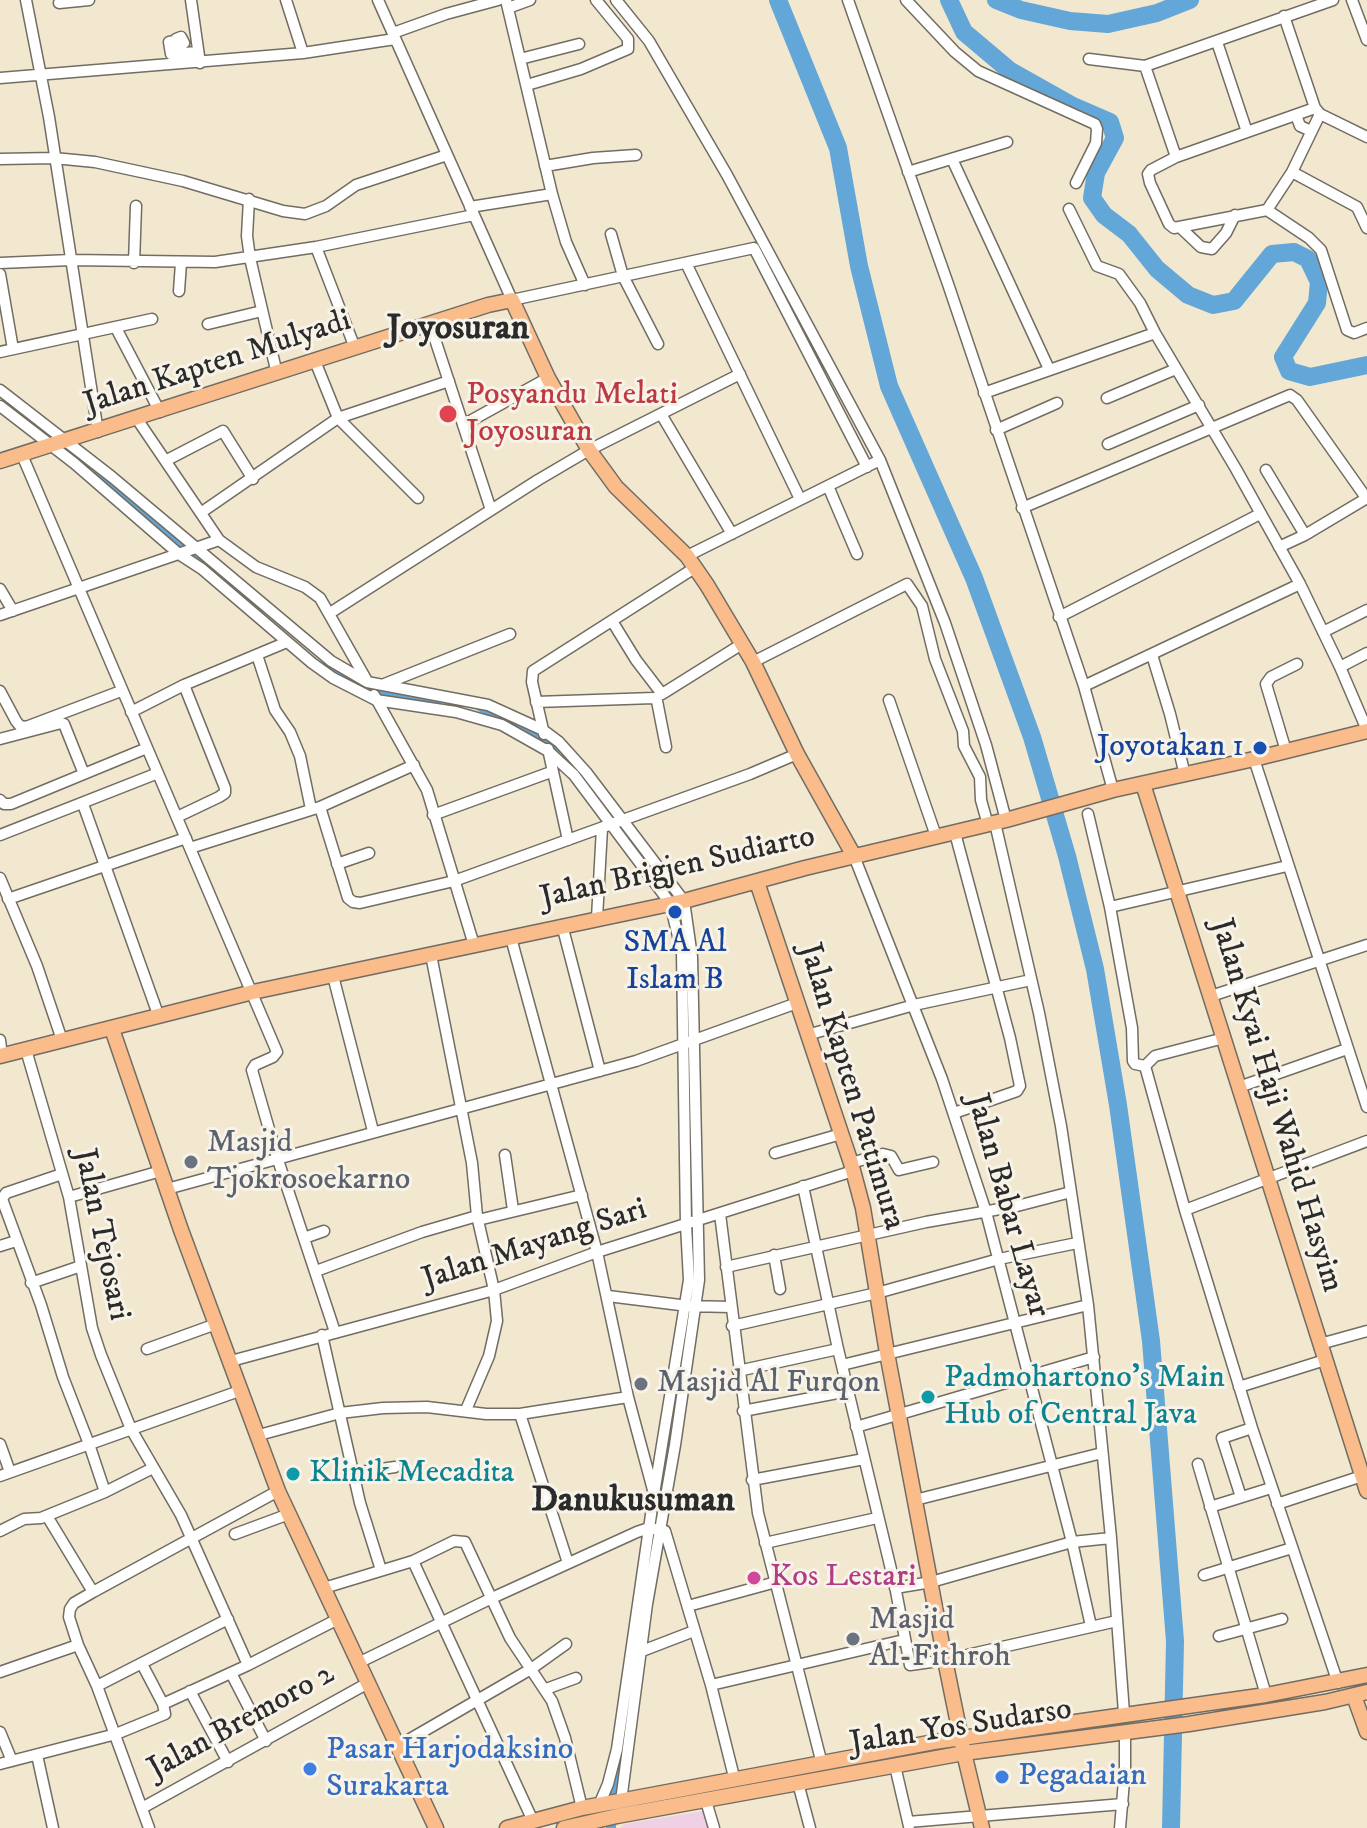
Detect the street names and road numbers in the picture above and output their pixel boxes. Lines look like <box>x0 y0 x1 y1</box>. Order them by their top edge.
street label: Jalan Kapten Mulyadi <box>80 303 356 425</box>
street label: Jalan Brigjen Sudiarto <box>537 819 819 919</box>
street label: Jalan Kyai Haji Wahid Hasyim <box>1200 915 1350 1297</box>
street label: Jalan Kapten Pattimura <box>788 939 912 1235</box>
street label: Jalan Babar Layar <box>956 1090 1056 1322</box>
street label: Jalan Tejosari <box>63 1146 137 1324</box>
street label: Jalan Mayang Sari <box>418 1192 652 1300</box>
street label: Jalan Bremoro 2 <box>142 1656 342 1790</box>
street label: Jalan Yos Sudarso <box>848 1692 1074 1764</box>

